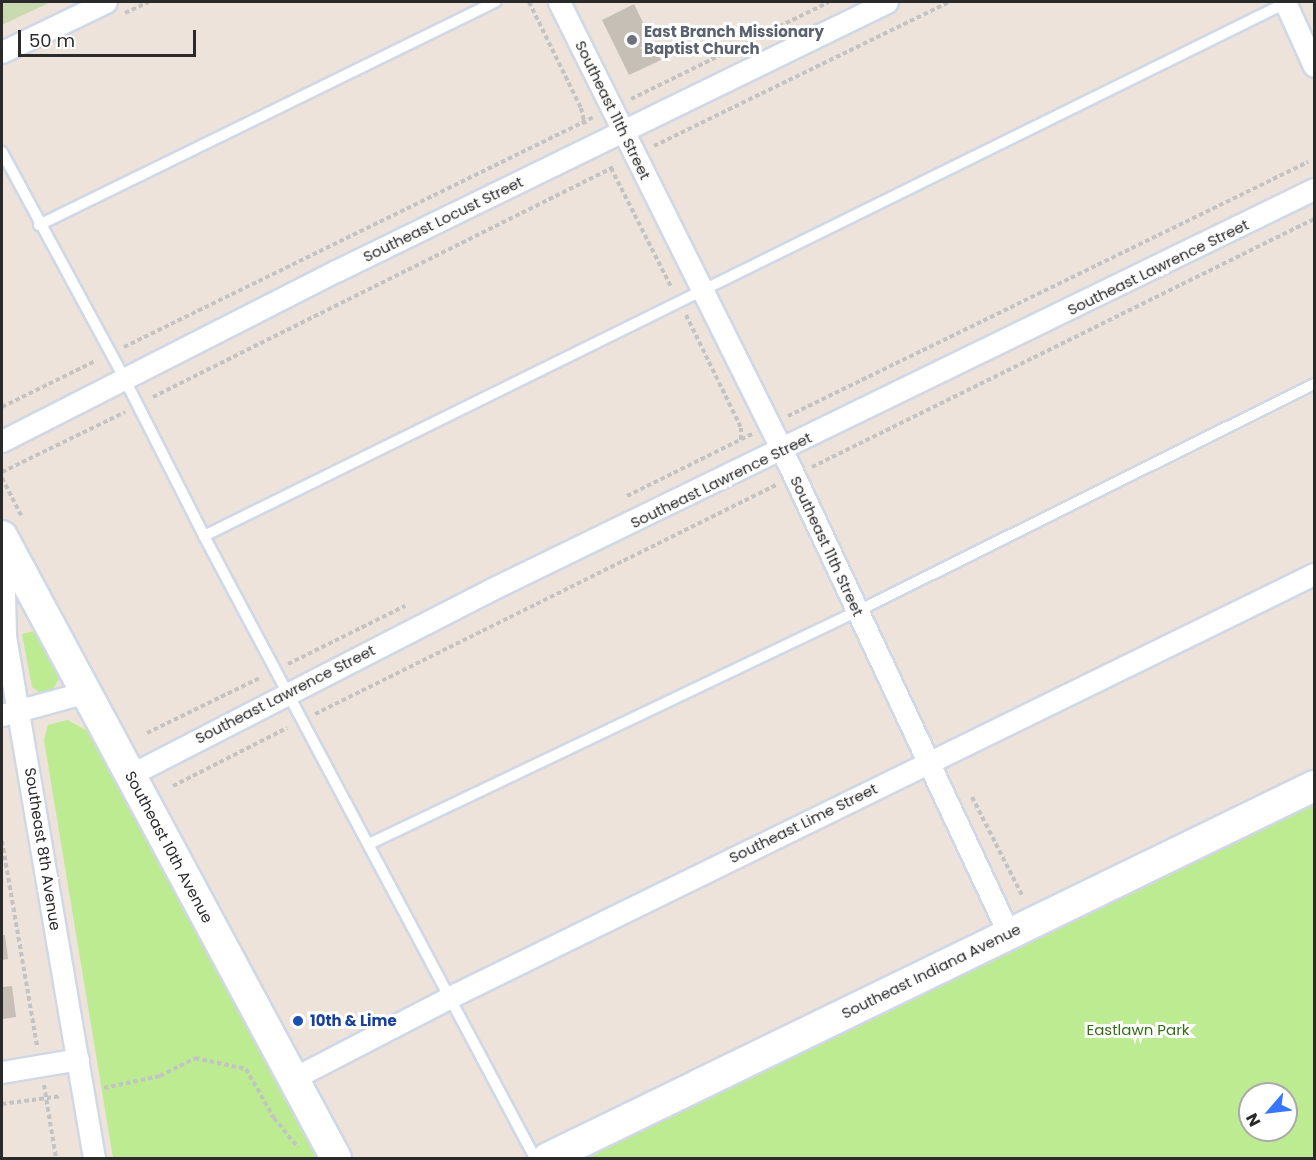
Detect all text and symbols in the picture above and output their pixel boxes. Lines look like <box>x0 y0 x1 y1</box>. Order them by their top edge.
scale bar <box>21 18 200 56</box>
place label: East Branch Missionary Baptist Church <box>644 22 824 57</box>
text: 50 m <box>29 28 75 53</box>
marker: East Branch Missionary Baptist Church <box>625 33 639 47</box>
street label: Southeast 11th Street <box>572 38 654 182</box>
street label: Southeast Locust Street <box>360 172 526 266</box>
street label: Southeast Lawrence Street <box>1064 215 1252 319</box>
street label: Southeast Lawrence Street <box>627 428 815 532</box>
street label: Southeast 11th Street <box>787 473 867 619</box>
street label: Southeast Lawrence Street <box>192 641 378 747</box>
street label: Southeast 8th Avenue <box>21 766 65 932</box>
street label: Southeast 10th Avenue <box>121 768 217 926</box>
street label: Southeast Lime Street <box>726 779 880 867</box>
street label: Southeast Indiana Avenue <box>838 920 1024 1022</box>
place label: 10th & Lime <box>310 1012 397 1030</box>
marker: 10th & Lime <box>291 1014 305 1028</box>
park label: Eastlawn Park <box>1086 1021 1190 1039</box>
north arrow <box>1238 1082 1298 1142</box>
text: N <box>1240 1109 1266 1130</box>

